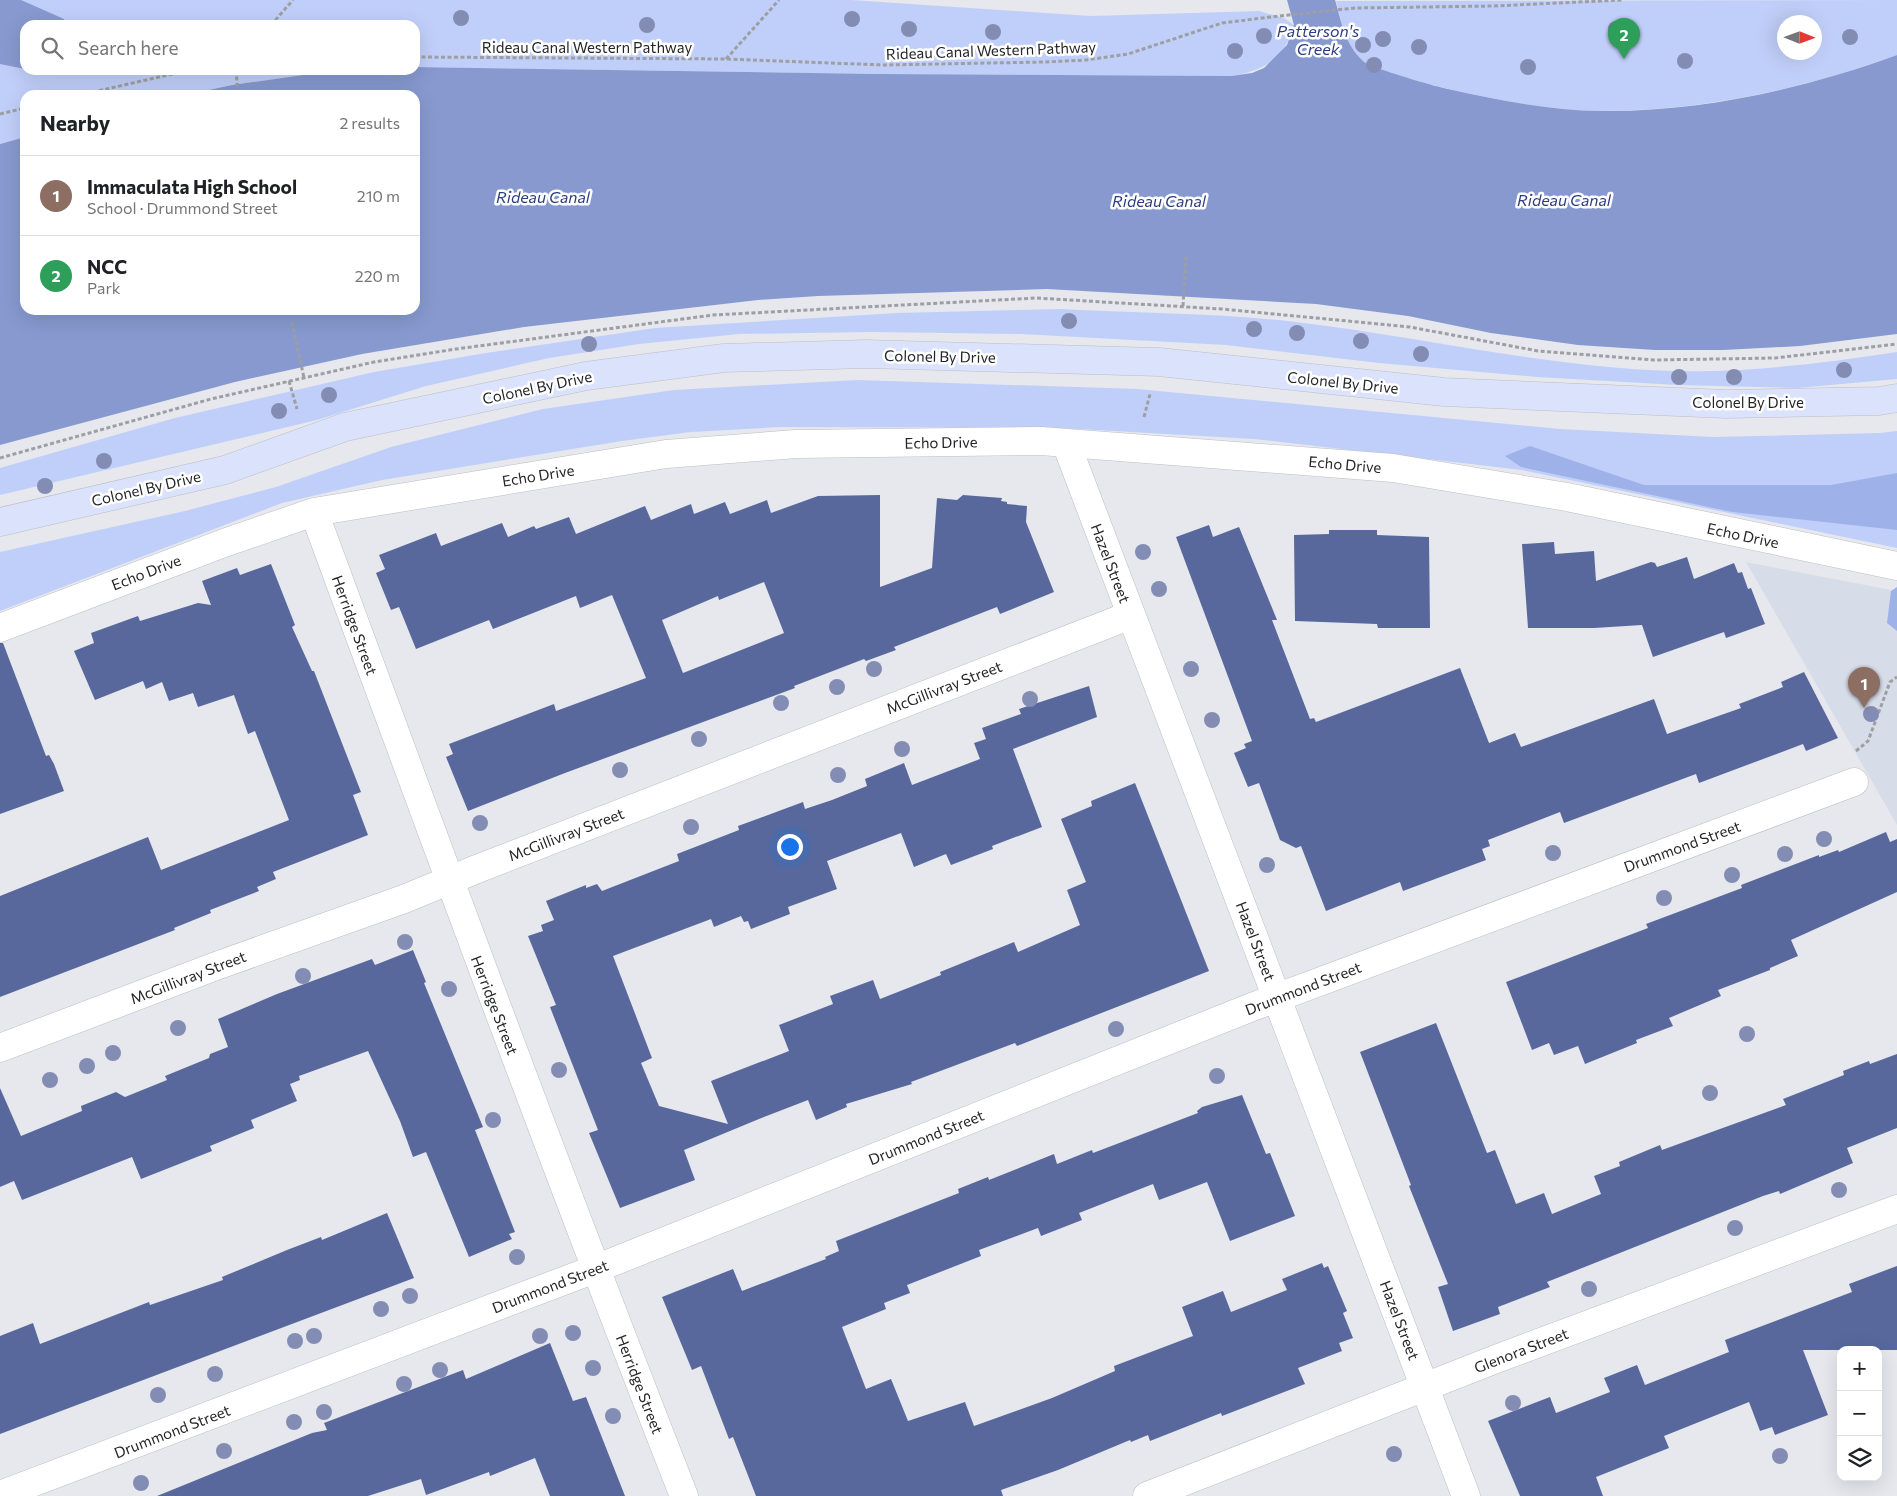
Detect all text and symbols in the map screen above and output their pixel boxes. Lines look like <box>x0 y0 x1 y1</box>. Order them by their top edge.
north arrow <box>1777 15 1822 60</box>
pin: 2 <box>1608 18 1640 59</box>
search box <box>20 20 420 75</box>
water label: Patterson's Creek <box>1277 21 1359 58</box>
icon: search <box>38 34 66 62</box>
text: Search here <box>78 36 178 59</box>
street label: Rideau Canal Western Pathway <box>886 37 1097 63</box>
street label: Rideau Canal Western Pathway <box>482 38 692 56</box>
text: Nearby <box>40 110 110 135</box>
text: 2 results <box>339 113 400 132</box>
text: Immaculata High School <box>87 175 297 198</box>
text: 1 <box>52 186 60 205</box>
text: 210 m <box>357 186 400 205</box>
water label: Rideau Canal <box>496 187 591 206</box>
water label: Rideau Canal <box>1517 190 1612 209</box>
water label: Rideau Canal <box>1112 191 1207 210</box>
text: School · Drummond Street <box>87 198 278 217</box>
text: NCC <box>87 255 127 278</box>
text: 2 <box>51 266 61 285</box>
text: 220 m <box>355 266 400 285</box>
text: Park <box>87 278 120 297</box>
street label: Colonel By Drive <box>884 346 996 366</box>
street label: Colonel By Drive <box>481 367 594 407</box>
street label: Colonel By Drive <box>1287 367 1400 397</box>
street label: Colonel By Drive <box>1692 393 1804 411</box>
street label: Echo Drive <box>904 432 978 452</box>
street label: Echo Drive <box>1308 452 1382 476</box>
street label: Echo Drive <box>501 460 576 490</box>
street label: Colonel By Drive <box>90 467 203 509</box>
street label: Echo Drive <box>1705 519 1781 551</box>
street label: Hazel Street <box>1088 521 1134 605</box>
street label: Echo Drive <box>109 550 183 593</box>
street label: Herridge Street <box>329 573 381 677</box>
street label: McGillivray Street <box>884 657 1004 717</box>
pin: 1 <box>1848 667 1880 708</box>
street label: McGillivray Street <box>506 804 626 864</box>
street label: Drummond Street <box>1621 816 1743 876</box>
your location <box>777 834 803 860</box>
street label: Hazel Street <box>1233 899 1279 983</box>
street label: McGillivray Street <box>128 947 248 1007</box>
street label: Herridge Street <box>468 953 522 1057</box>
street label: Drummond Street <box>1242 958 1364 1018</box>
street label: Drummond Street <box>866 1106 986 1168</box>
street label: Drummond Street <box>489 1256 611 1316</box>
street label: Hazel Street <box>1377 1278 1423 1362</box>
street label: Glenora Street <box>1471 1324 1571 1376</box>
street label: Herridge Street <box>613 1332 667 1436</box>
map controls <box>1837 1346 1882 1481</box>
button: + <box>1837 1346 1882 1391</box>
button: − <box>1837 1391 1882 1436</box>
street label: Drummond Street <box>111 1401 233 1461</box>
button: layers <box>1837 1436 1882 1481</box>

